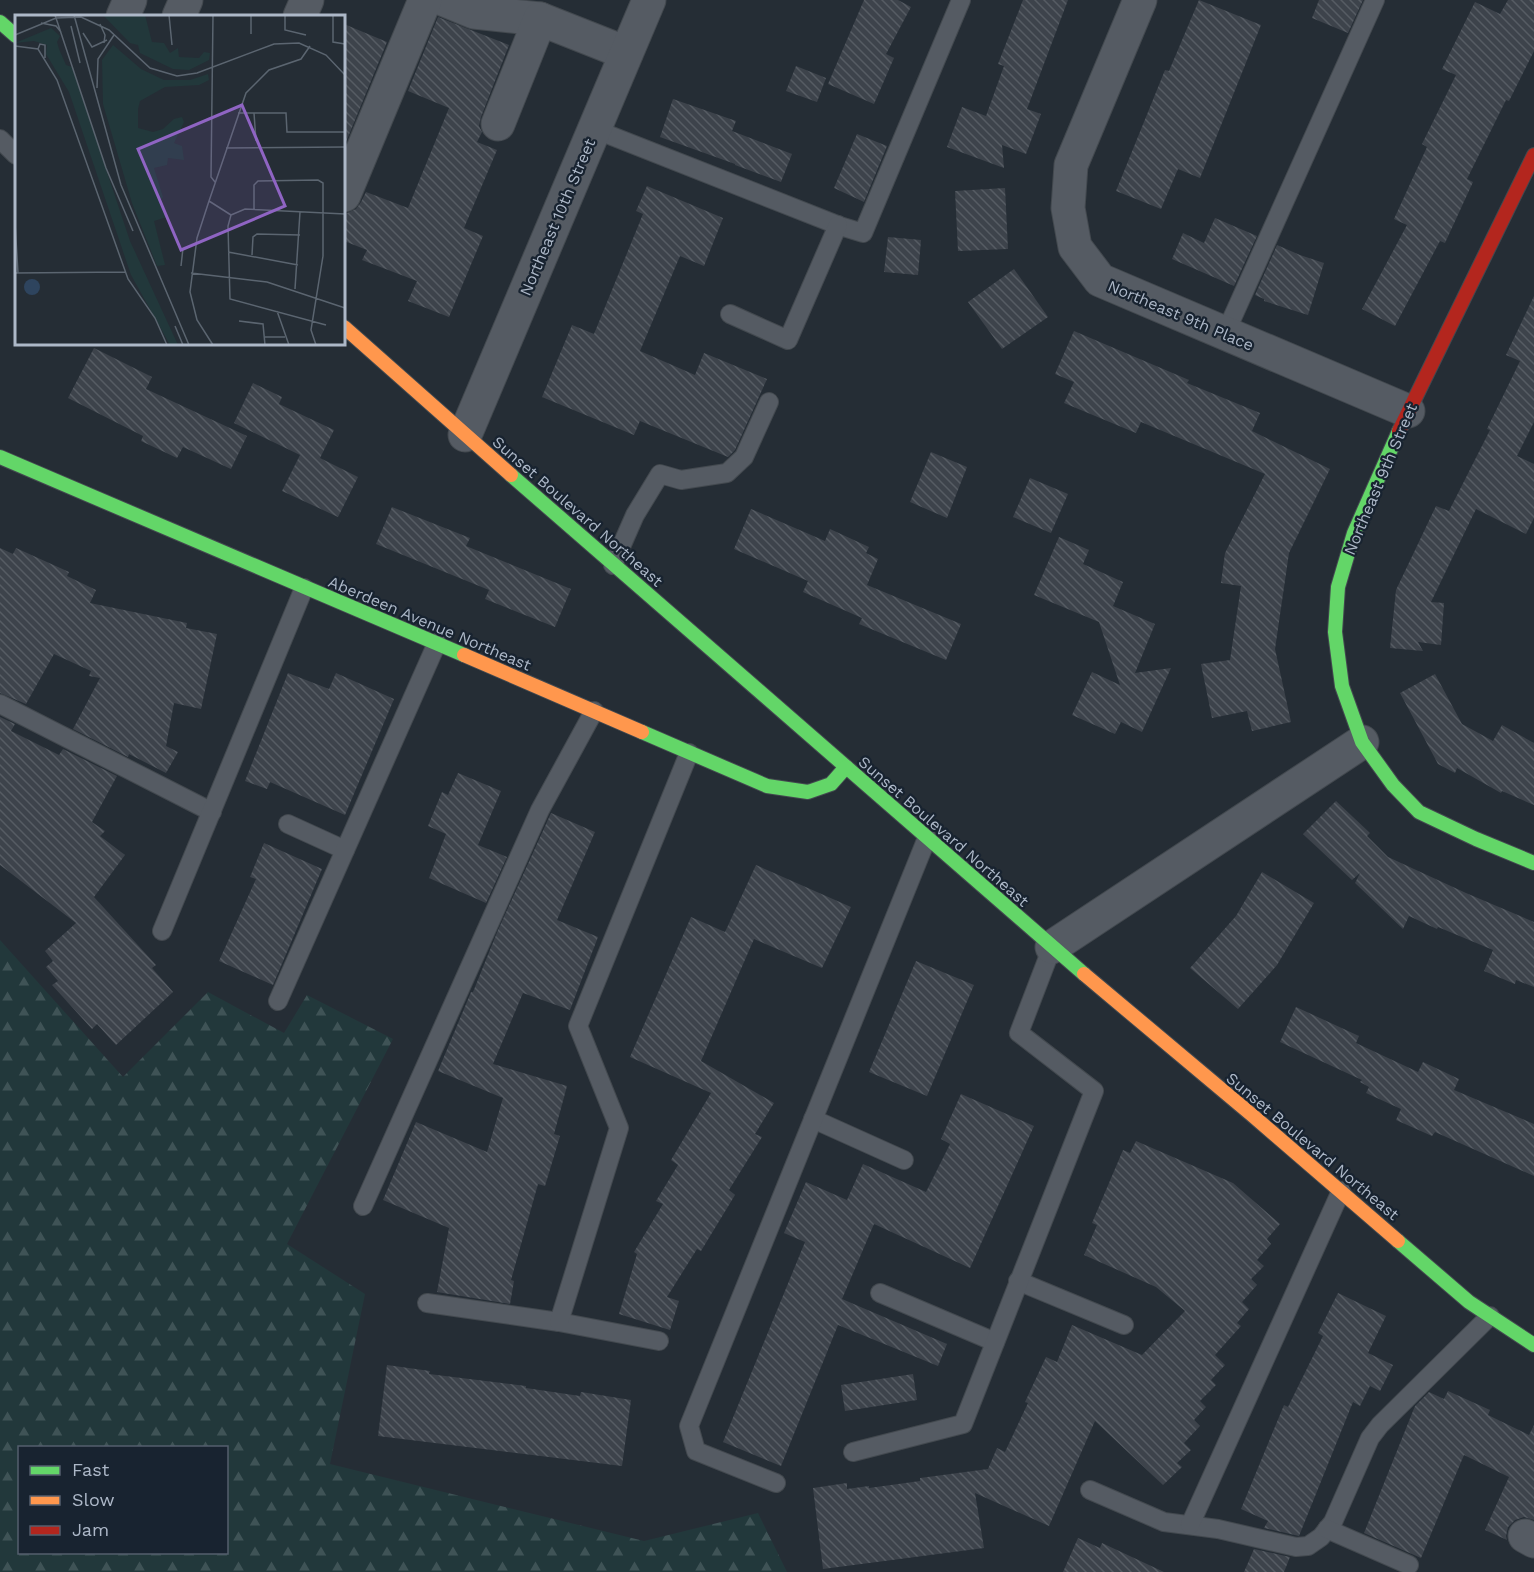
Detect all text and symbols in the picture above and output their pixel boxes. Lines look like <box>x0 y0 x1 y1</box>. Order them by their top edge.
inset map <box>15 15 345 345</box>
street label: Northeast 10th Street <box>516 136 599 299</box>
street label: Northeast 9th Place <box>1105 276 1257 355</box>
street label: Northeast 9th Street <box>1340 400 1421 558</box>
street label: Sunset Boulevard Northeast <box>489 432 667 591</box>
street label: Aberdeen Avenue Northeast <box>325 572 534 675</box>
street label: Sunset Boulevard Northeast <box>855 752 1033 911</box>
street label: Sunset Boulevard Northeast <box>1222 1069 1403 1224</box>
legend <box>18 1446 228 1554</box>
text: Fast <box>72 1459 110 1480</box>
text: Slow <box>72 1489 115 1510</box>
text: Jam <box>72 1519 109 1540</box>

